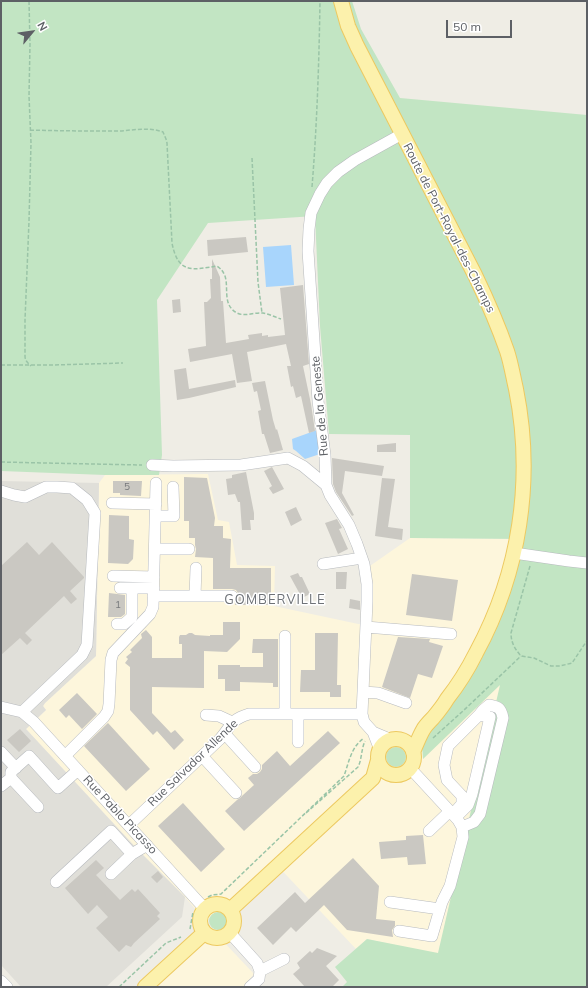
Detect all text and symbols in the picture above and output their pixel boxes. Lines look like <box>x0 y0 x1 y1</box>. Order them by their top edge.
north arrow <box>12 12 52 52</box>
scale bar <box>448 12 514 38</box>
text: N <box>34 19 51 33</box>
text: 50 m <box>453 19 481 34</box>
street label: Route de Port-Royal-des-Champs <box>400 141 498 315</box>
street label: Rue de la Geneste <box>308 355 332 457</box>
house number: 5 <box>124 481 130 493</box>
district label: GOMBERVILLE <box>224 592 326 608</box>
house number: 1 <box>115 599 121 611</box>
street label: Rue Salvador Allende <box>145 716 241 810</box>
street label: Rue Pablo Picasso <box>80 773 160 857</box>

